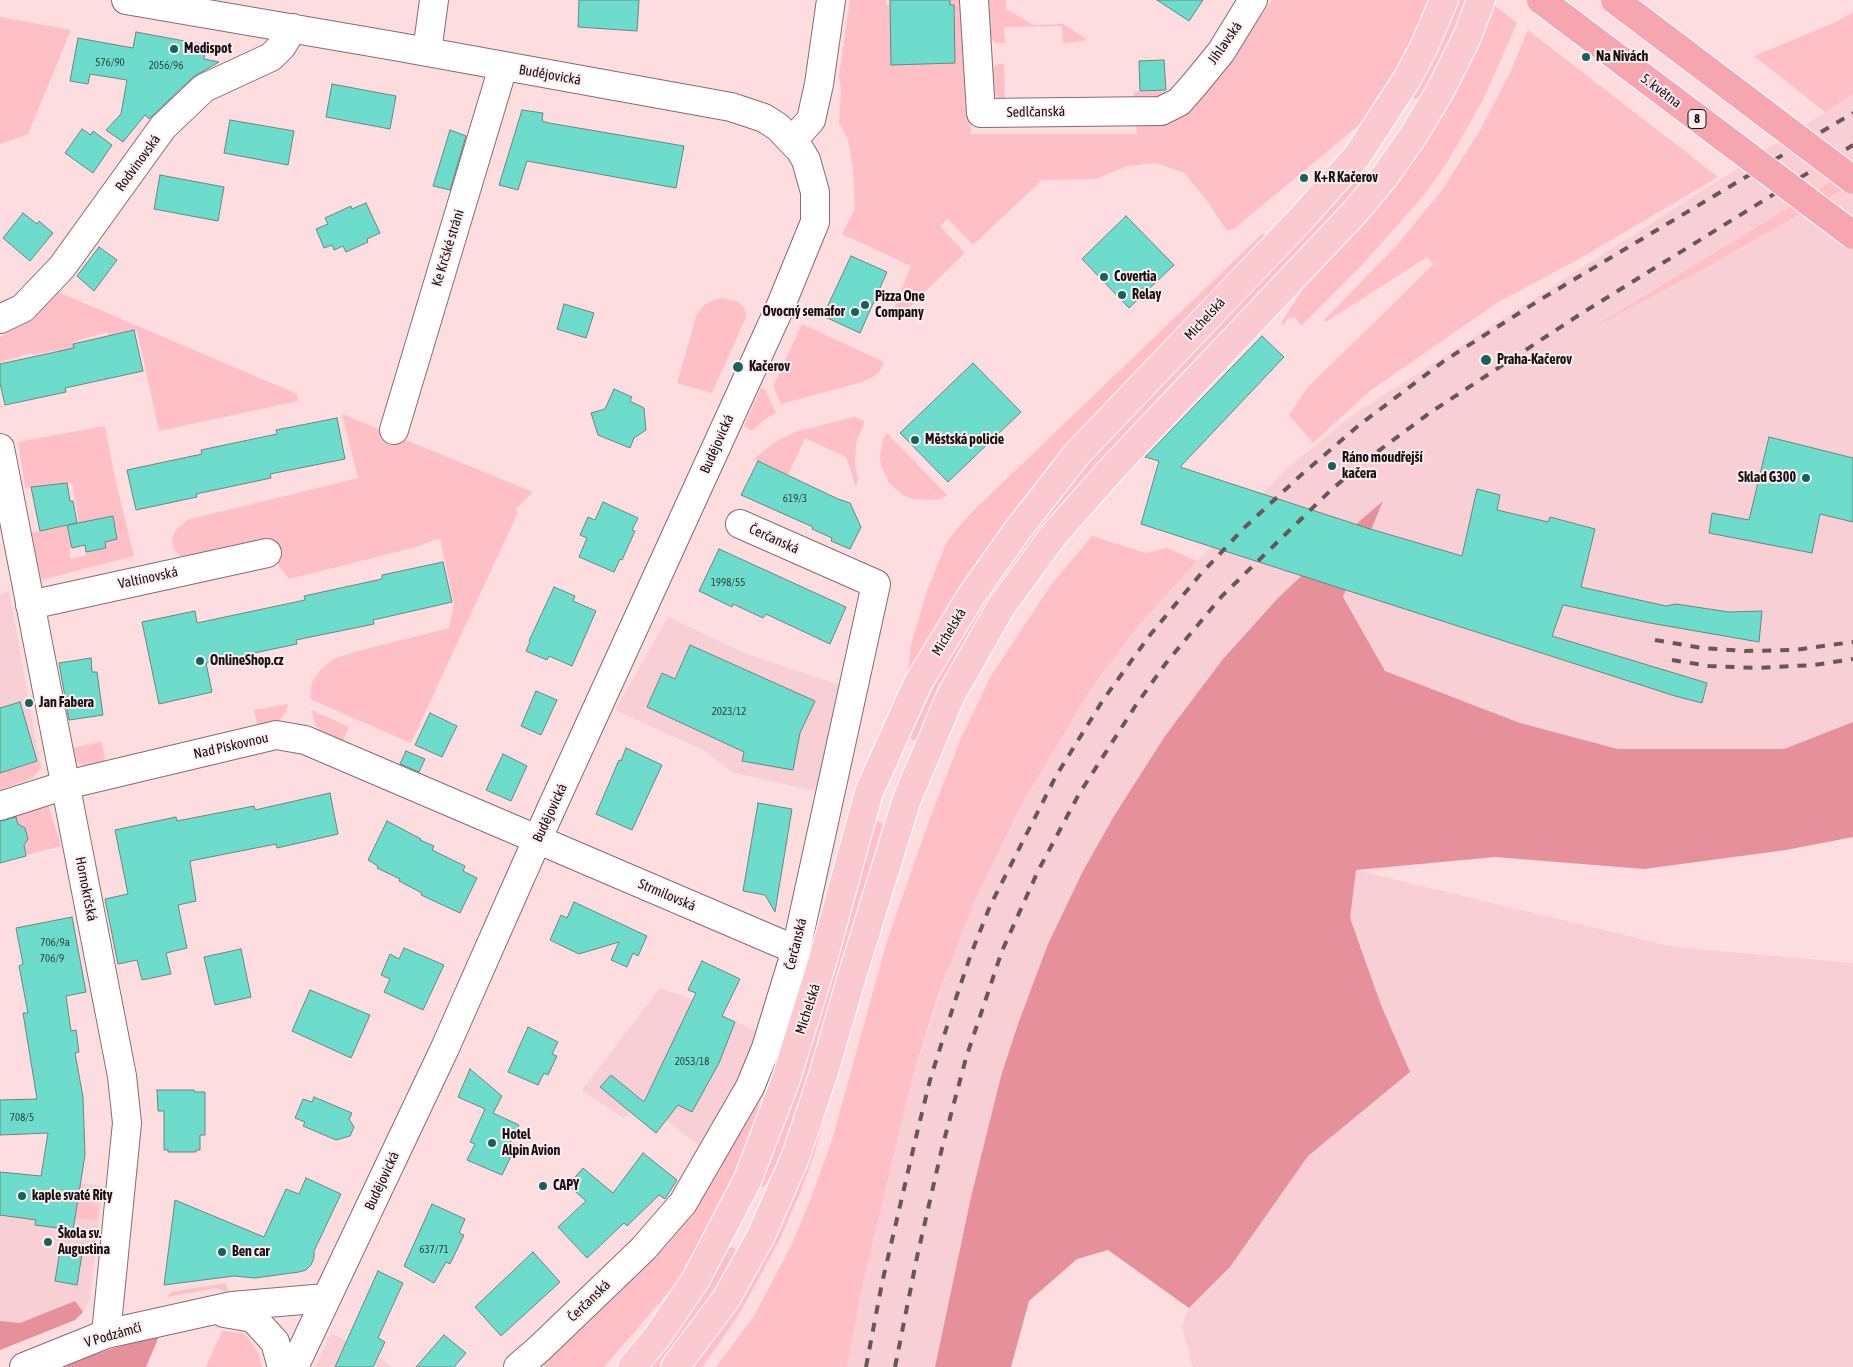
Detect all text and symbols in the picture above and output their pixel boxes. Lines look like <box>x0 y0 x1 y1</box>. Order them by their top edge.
street label: Jihlavská <box>1204 18 1246 68</box>
place label: Medispot <box>184 41 232 57</box>
marker: Medispot <box>168 43 180 55</box>
place label: Na Nivách <box>1596 49 1648 65</box>
marker: Na Nivách <box>1580 51 1592 63</box>
house number: 576/90 <box>95 56 125 70</box>
house number: 2056/96 <box>149 59 183 73</box>
street label: Budějovická <box>518 61 582 89</box>
street label: 5. května <box>1637 70 1685 112</box>
street label: Sedlčanská <box>1007 103 1065 121</box>
road number: 8 <box>1688 110 1706 128</box>
street label: Rodvinovská <box>112 131 164 195</box>
place label: K+R Kačerov <box>1314 170 1378 186</box>
marker: K+R Kačerov <box>1298 172 1310 184</box>
street label: Ke Krčské stráni <box>428 208 468 288</box>
place label: Covertia <box>1114 269 1156 285</box>
marker: Covertia <box>1098 271 1110 283</box>
place label: Relay <box>1132 287 1161 303</box>
place label: Pizza One Company <box>875 289 925 322</box>
marker: Relay <box>1116 289 1128 301</box>
street label: Michelská <box>1181 294 1229 344</box>
marker: Pizza One Company <box>859 299 871 311</box>
place label: Ovocný semafor <box>762 304 845 320</box>
marker: Ovocný semafor <box>849 306 861 318</box>
place label: Praha-Kačerov <box>1497 352 1572 368</box>
marker: Praha-Kačerov <box>1479 353 1493 367</box>
place label: Kačerov <box>749 359 790 375</box>
marker: Kačerov <box>731 360 745 374</box>
street label: Budějovická <box>697 412 737 476</box>
place label: Městská policie <box>925 432 1004 448</box>
marker: Městská policie <box>909 434 921 446</box>
place label: Ráno moudřejší kačera <box>1342 450 1423 482</box>
marker: Ráno moudřejší kačera <box>1326 460 1338 472</box>
place label: Sklad G300 <box>1738 470 1796 486</box>
marker: Sklad G300 <box>1800 472 1812 484</box>
house number: 619/3 <box>783 492 807 506</box>
street label: Čerčanská <box>746 521 802 557</box>
street label: Valtínovská <box>117 563 179 593</box>
house number: 1998/55 <box>711 576 745 590</box>
street label: Michelská <box>928 605 970 659</box>
place label: OnlineShop.cz <box>210 653 284 669</box>
marker: OnlineShop.cz <box>194 655 206 667</box>
place label: Jan Fabera <box>39 695 94 711</box>
marker: Jan Fabera <box>23 697 35 709</box>
house number: 2023/12 <box>712 705 746 719</box>
street label: Nad Pískovnou <box>192 729 270 763</box>
street label: Budějovická <box>529 781 571 845</box>
street label: Hornokrčská <box>72 855 100 923</box>
street label: Strmilovská <box>636 875 698 915</box>
street label: Čerčanská <box>781 916 811 972</box>
house number: 706/9a <box>40 936 70 950</box>
house number: 706/9 <box>40 952 64 966</box>
street label: Michelská <box>792 982 824 1036</box>
house number: 2053/18 <box>675 1055 709 1069</box>
house number: 708/5 <box>10 1111 34 1125</box>
place label: Hotel Alpin Avion <box>502 1127 560 1160</box>
marker: Hotel Alpin Avion <box>486 1137 498 1149</box>
street label: Budějovická <box>361 1149 403 1213</box>
place label: CAPY <box>553 1178 579 1194</box>
marker: CAPY <box>537 1180 549 1192</box>
place label: kaple svaté Rity <box>32 1188 112 1204</box>
marker: kaple svaté Rity <box>16 1190 28 1202</box>
place label: Škola sv. Augustina <box>58 1226 110 1258</box>
marker: Škola sv. Augustina <box>42 1236 54 1248</box>
house number: 637/71 <box>419 1243 449 1257</box>
place label: Ben car <box>232 1244 270 1260</box>
marker: Ben car <box>216 1246 228 1258</box>
street label: Čerčanská <box>564 1277 614 1325</box>
street label: V Podzámčí <box>82 1319 144 1351</box>

